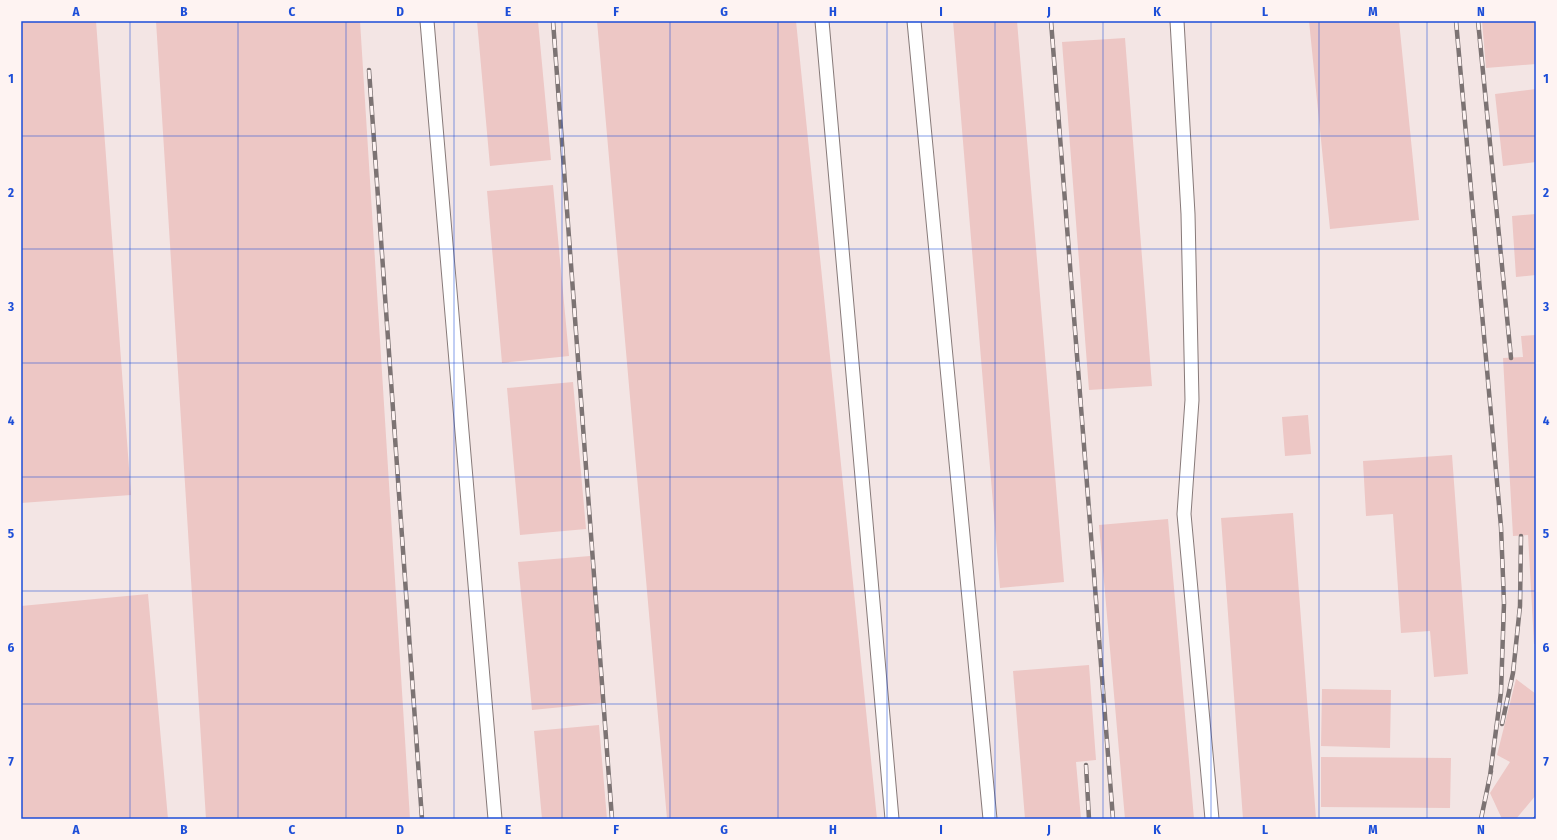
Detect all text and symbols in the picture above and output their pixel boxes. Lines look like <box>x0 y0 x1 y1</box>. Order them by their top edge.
text: A <box>71 4 80 19</box>
text: B <box>180 4 188 19</box>
text: C <box>289 4 296 19</box>
text: D <box>396 4 404 19</box>
text: E <box>505 4 511 19</box>
text: F <box>613 4 619 19</box>
text: G <box>720 4 728 19</box>
text: H <box>829 4 837 19</box>
text: I <box>939 4 943 19</box>
text: J <box>1046 4 1051 19</box>
text: K <box>1153 4 1161 19</box>
text: L <box>1262 4 1268 19</box>
text: M <box>1368 4 1378 19</box>
text: N <box>1477 4 1485 19</box>
text: 1 <box>8 71 14 86</box>
text: 1 <box>1543 71 1549 86</box>
text: 2 <box>7 185 14 200</box>
text: 2 <box>1542 185 1549 200</box>
text: 3 <box>7 299 14 314</box>
text: 3 <box>1542 299 1549 314</box>
text: 4 <box>8 413 15 428</box>
text: 4 <box>1543 413 1550 428</box>
text: 5 <box>8 526 14 541</box>
text: 5 <box>1543 526 1549 541</box>
text: 6 <box>8 640 15 655</box>
text: 6 <box>1543 640 1550 655</box>
text: 7 <box>8 754 14 769</box>
text: 7 <box>1543 754 1549 769</box>
text: A <box>71 822 80 837</box>
text: B <box>180 822 188 837</box>
text: C <box>289 822 296 837</box>
text: D <box>396 822 404 837</box>
text: E <box>505 822 511 837</box>
text: F <box>613 822 619 837</box>
text: G <box>720 822 728 837</box>
text: H <box>829 822 837 837</box>
text: I <box>939 822 943 837</box>
text: J <box>1046 822 1051 837</box>
text: K <box>1153 822 1161 837</box>
text: L <box>1262 822 1268 837</box>
text: M <box>1368 822 1378 837</box>
text: N <box>1477 822 1485 837</box>

